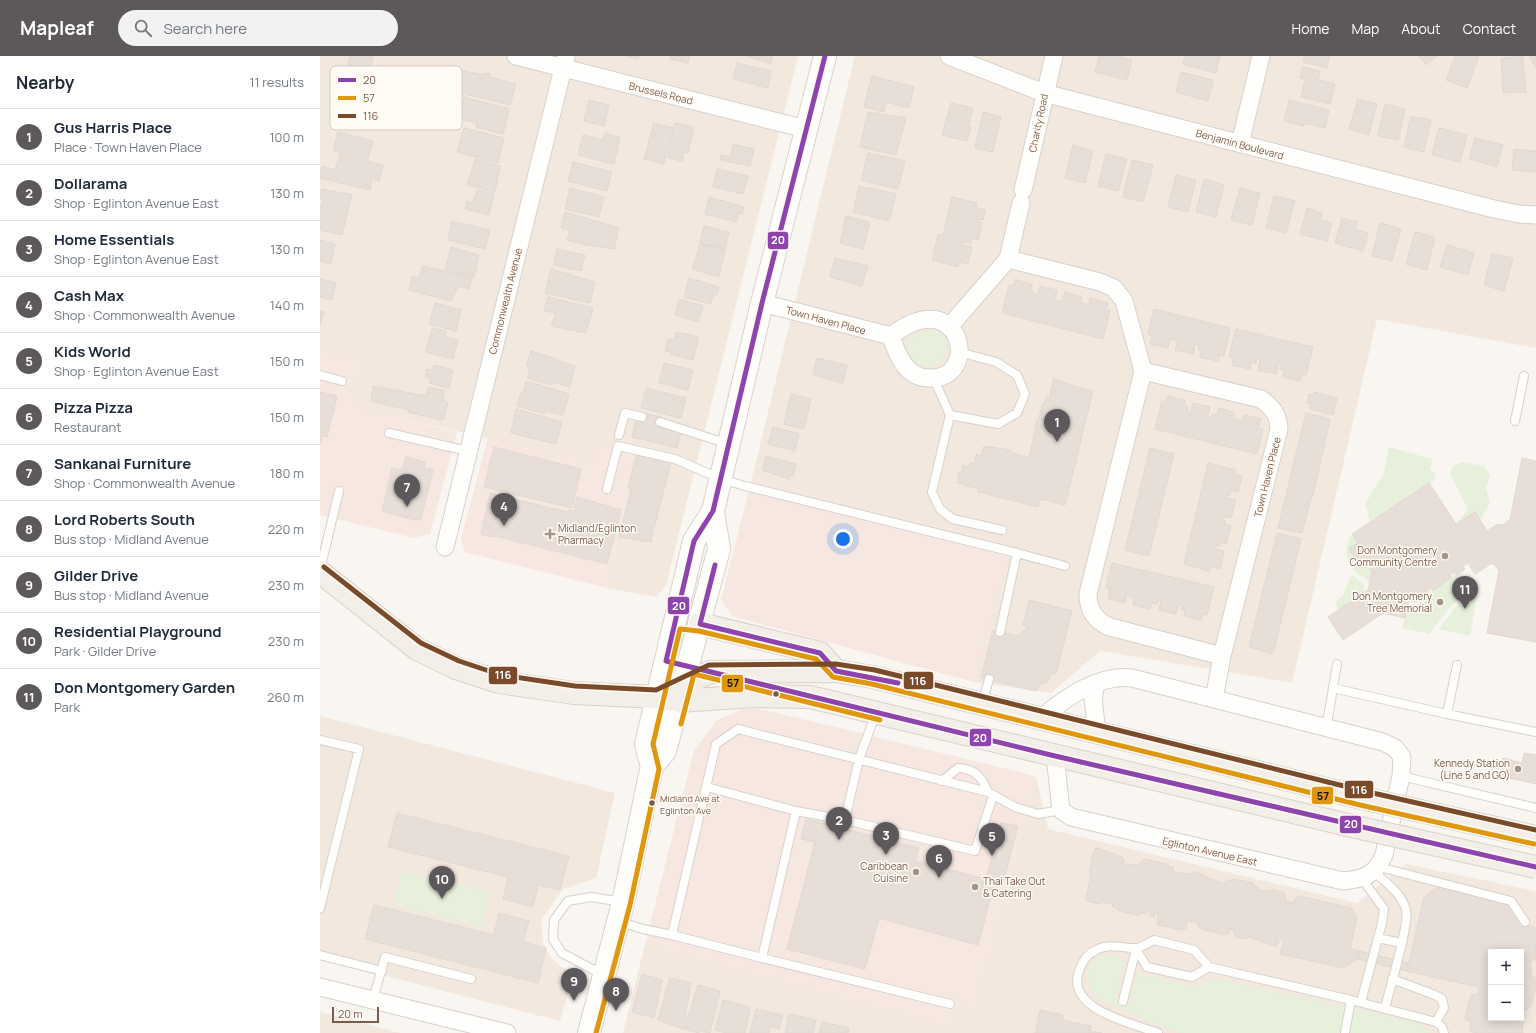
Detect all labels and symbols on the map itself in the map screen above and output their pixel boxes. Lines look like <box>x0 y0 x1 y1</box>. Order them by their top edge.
legend <box>330 66 462 130</box>
text: 20 <box>363 72 376 87</box>
street label: Brussels Road <box>628 78 694 108</box>
text: 57 <box>363 90 375 105</box>
street label: Charity Road <box>1025 92 1051 154</box>
text: 116 <box>363 108 379 123</box>
street label: Benjamin Boulevard <box>1195 126 1286 162</box>
line badge: 20 <box>767 231 789 250</box>
text: 20 <box>771 232 785 247</box>
street label: Commonwealth Avenue <box>485 246 525 356</box>
street label: Town Haven Place <box>784 303 868 337</box>
pin: 1 <box>1044 409 1070 442</box>
street label: Town Haven Place <box>1250 435 1284 519</box>
pin: 7 <box>394 474 420 507</box>
pin: 4 <box>491 493 517 526</box>
place label: Midland/Eglinton Pharmacy <box>558 521 636 547</box>
marker: Midland/Eglinton Pharmacy <box>545 529 555 539</box>
your location <box>833 529 853 549</box>
place label: Don Montgomery Community Centre <box>1349 543 1438 569</box>
marker: Don Montgomery Community Centre <box>1440 551 1450 561</box>
pin: 11 <box>1452 576 1478 609</box>
place label: Don Montgomery Tree Memorial <box>1352 589 1433 615</box>
line badge: 20 <box>667 596 690 615</box>
marker: Don Montgomery Tree Memorial <box>1435 597 1445 607</box>
text: 20 <box>672 598 686 613</box>
line badge: 116 <box>488 666 518 685</box>
text: 116 <box>495 667 511 682</box>
line badge: 116 <box>903 671 934 690</box>
text: 116 <box>910 673 926 688</box>
line badge: 57 <box>721 674 744 693</box>
text: 57 <box>727 675 739 690</box>
unlabelled marker <box>771 689 781 699</box>
line badge: 20 <box>969 728 992 747</box>
text: 20 <box>973 730 987 745</box>
place label: Kennedy Station (Line 5 and GO) <box>1434 756 1510 782</box>
marker: Kennedy Station (Line 5 and GO) <box>1513 764 1523 774</box>
line badge: 116 <box>1344 780 1374 799</box>
text: 116 <box>1351 782 1367 797</box>
line badge: 57 <box>1311 786 1334 805</box>
text: 57 <box>1317 788 1329 803</box>
place label: Midland Ave at Eglinton Ave <box>660 792 720 817</box>
marker: Midland Ave at Eglinton Ave <box>647 798 657 808</box>
pin: 2 <box>826 807 852 840</box>
line badge: 20 <box>1339 815 1362 834</box>
text: 20 <box>1344 816 1358 831</box>
pin: 3 <box>873 822 899 855</box>
pin: 5 <box>979 823 1005 856</box>
street label: Eglinton Avenue East <box>1161 833 1259 869</box>
pin: 6 <box>926 845 952 878</box>
place label: Caribbean Cuisine <box>860 859 908 885</box>
pin: 10 <box>429 866 455 899</box>
marker: Caribbean Cuisine <box>911 867 921 877</box>
place label: Thai Take Out & Catering <box>983 874 1046 900</box>
marker: Thai Take Out & Catering <box>970 882 980 892</box>
pin: 9 <box>561 968 587 1001</box>
pin: 8 <box>603 978 629 1011</box>
scale bar <box>332 1005 379 1024</box>

